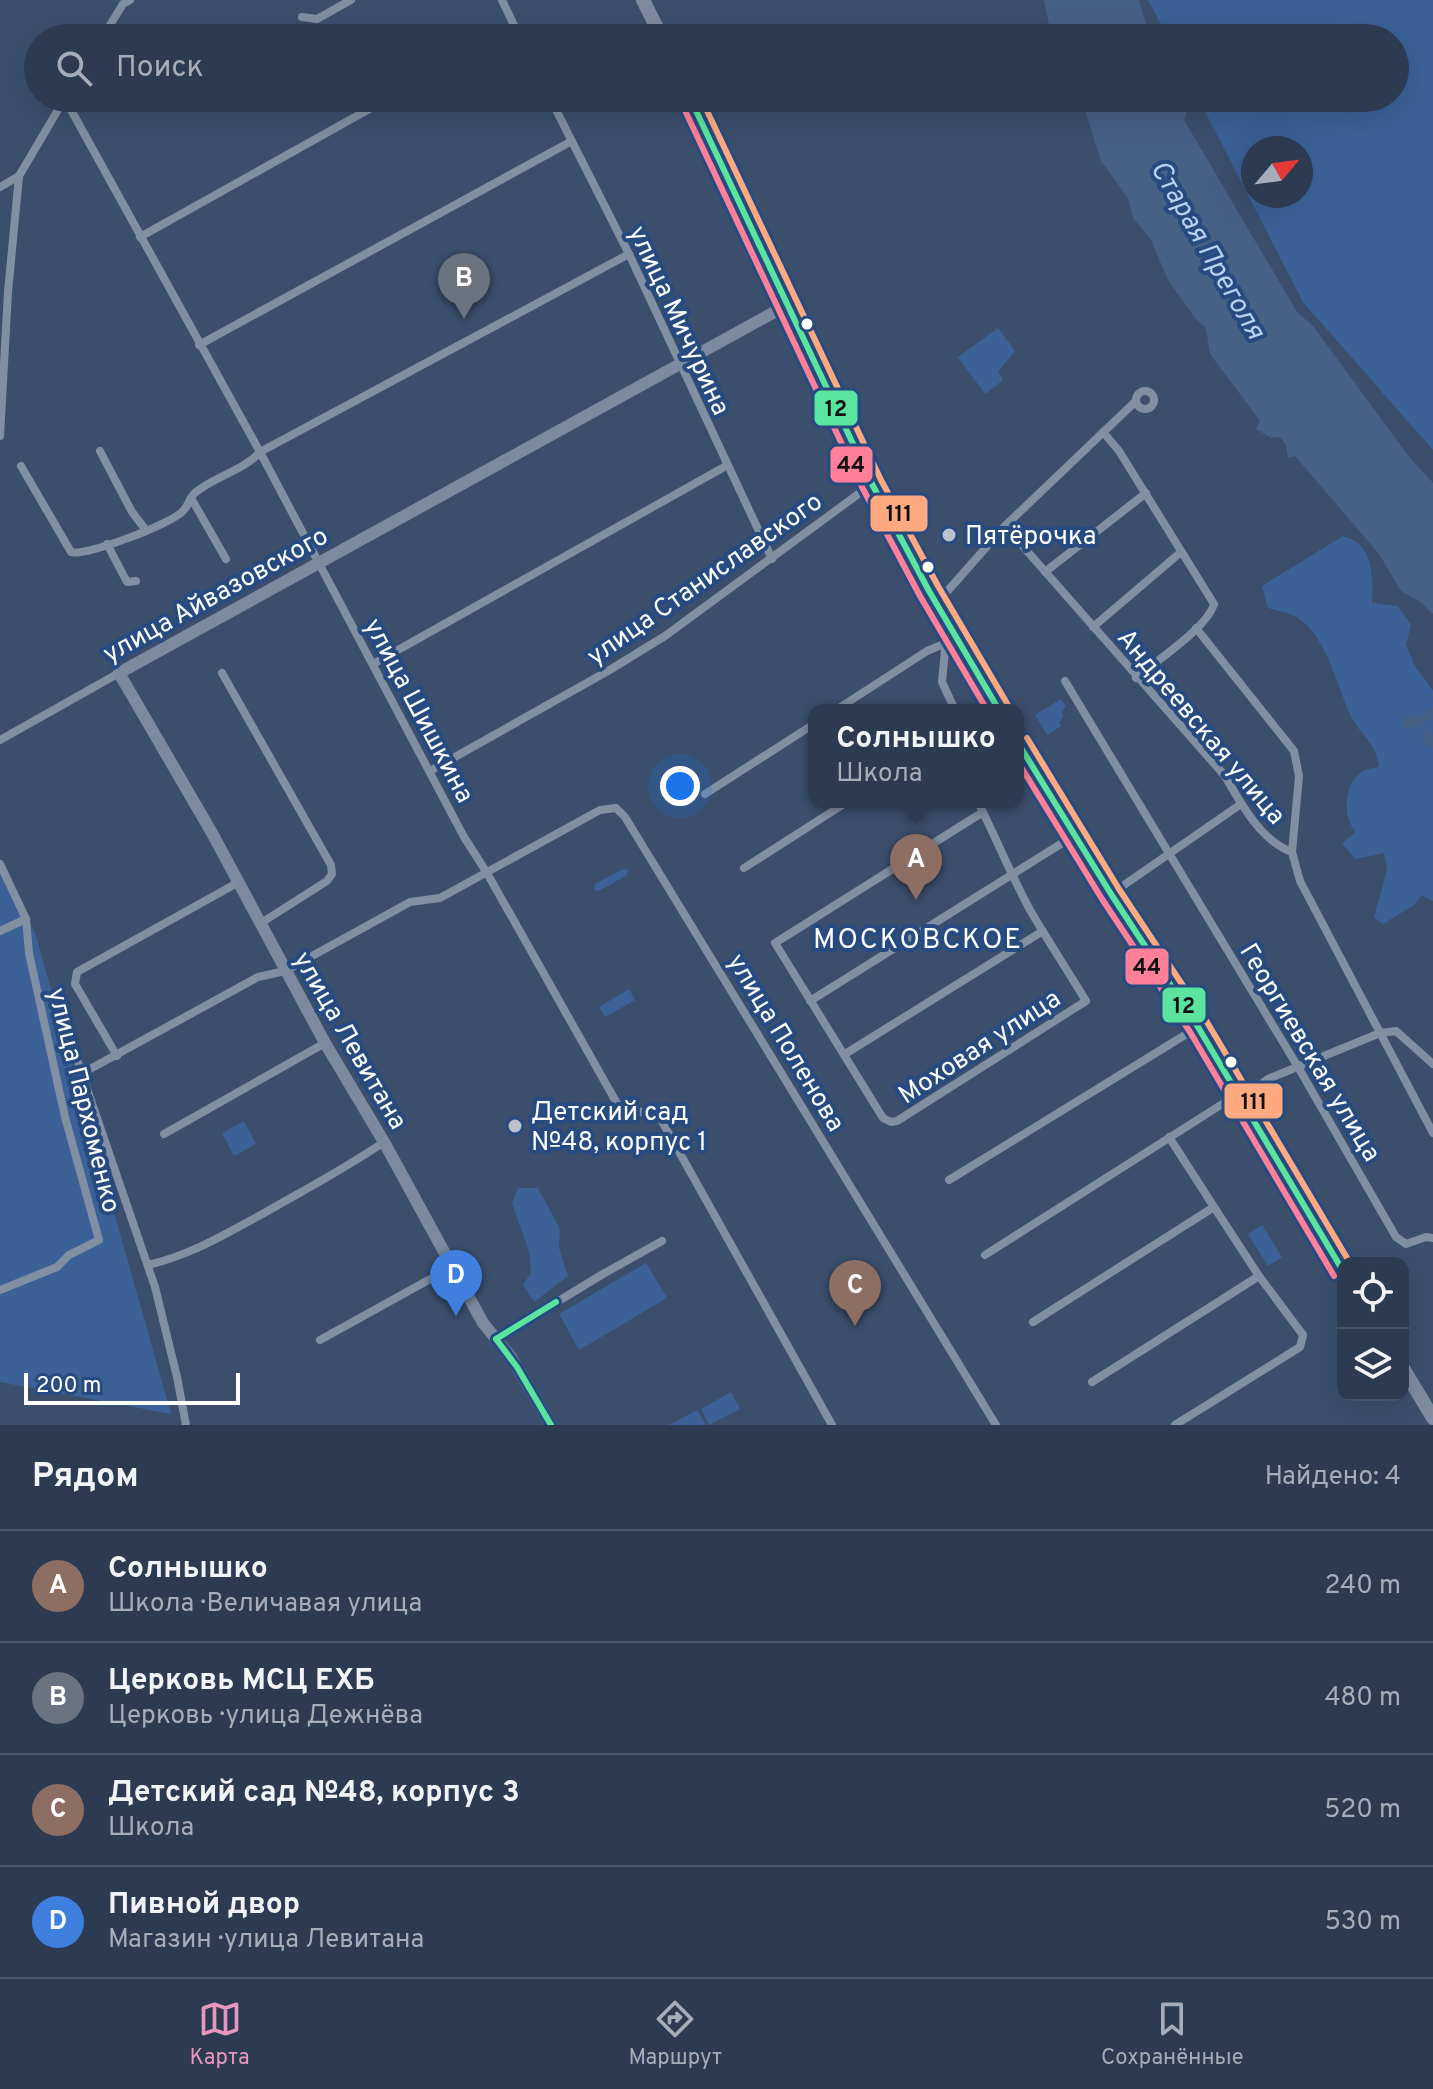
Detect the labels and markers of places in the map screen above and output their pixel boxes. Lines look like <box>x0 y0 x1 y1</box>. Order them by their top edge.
pin: B <box>438 253 490 319</box>
unlabelled marker <box>799 316 815 332</box>
place label: Пятёрочка <box>965 521 1097 554</box>
marker: Пятёрочка <box>940 526 958 544</box>
unlabelled marker <box>920 559 936 575</box>
pin: A <box>890 834 942 900</box>
unlabelled marker <box>1223 1054 1239 1070</box>
place label: Детский сад №48, корпус 1 <box>531 1097 707 1160</box>
marker: Детский сад №48, корпус 1 <box>506 1117 524 1135</box>
pin: D <box>430 1250 482 1316</box>
pin: C <box>829 1260 881 1326</box>

